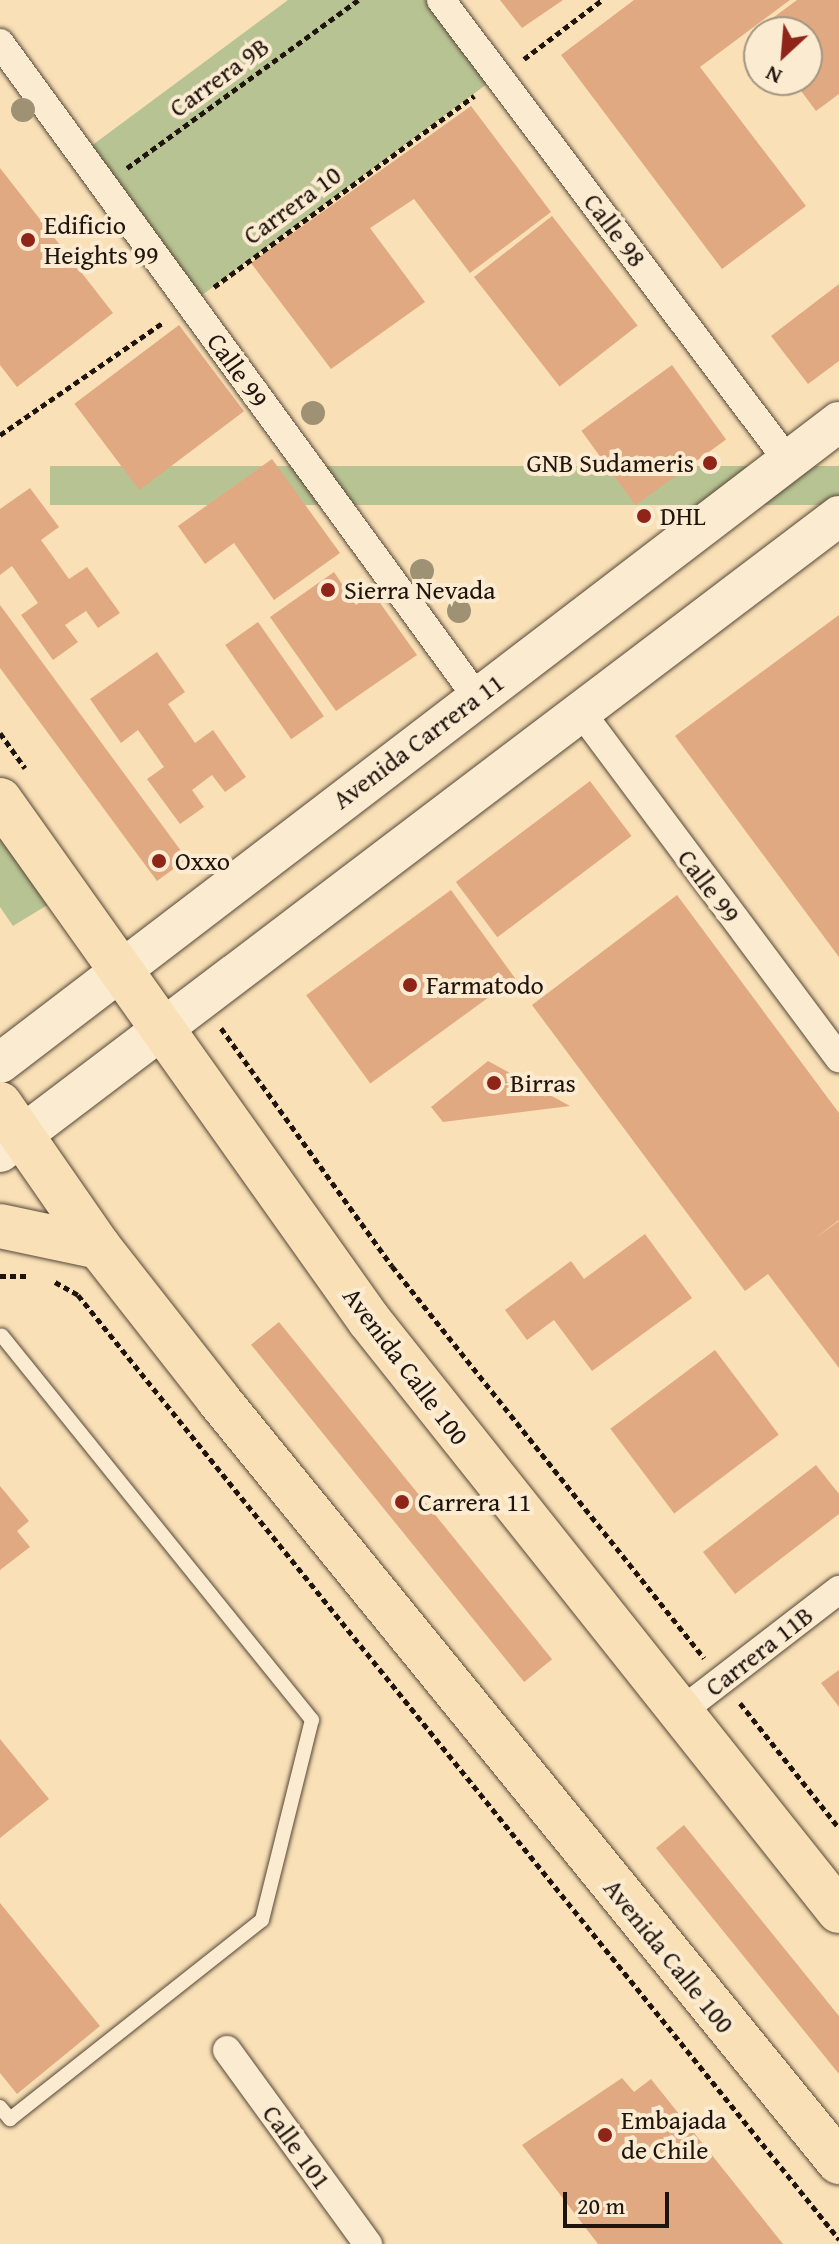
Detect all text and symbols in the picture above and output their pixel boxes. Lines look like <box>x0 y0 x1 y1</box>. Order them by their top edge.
north arrow <box>743 16 823 96</box>
street label: Carrera 9B <box>163 30 275 124</box>
text: N <box>760 58 787 93</box>
street label: Carrera 10 <box>237 159 347 251</box>
street label: Calle 98 <box>577 187 653 273</box>
place label: Edificio Heights 99 <box>44 209 159 270</box>
marker: Edificio Heights 99 <box>19 231 37 249</box>
street label: Calle 99 <box>201 327 275 413</box>
place label: GNB Sudameris <box>527 447 694 479</box>
marker: GNB Sudameris <box>701 454 719 472</box>
place label: DHL <box>660 500 706 532</box>
marker: DHL <box>635 507 653 525</box>
place label: Sierra Nevada <box>344 574 495 606</box>
marker: Sierra Nevada <box>319 581 337 599</box>
street label: Avenida Carrera 11 <box>326 667 510 815</box>
street label: Calle 99 <box>671 843 747 929</box>
place label: Oxxo <box>175 845 230 877</box>
marker: Oxxo <box>150 852 168 870</box>
place label: Farmatodo <box>426 969 544 1001</box>
marker: Farmatodo <box>401 976 419 994</box>
place label: Birras <box>510 1067 576 1099</box>
marker: Birras <box>485 1074 503 1092</box>
street label: Avenida Calle 100 <box>337 1281 475 1451</box>
place label: Carrera 11 <box>418 1486 531 1518</box>
marker: Carrera 11 <box>393 1493 411 1511</box>
street label: Carrera 11B <box>699 1599 819 1703</box>
street label: Avenida Calle 100 <box>597 1873 741 2039</box>
street label: Calle 101 <box>256 2099 338 2195</box>
place label: Embajada de Chile <box>621 2104 727 2166</box>
marker: Embajada de Chile <box>596 2126 614 2144</box>
scale bar <box>567 2176 673 2226</box>
text: 20 m <box>577 2188 625 2223</box>

